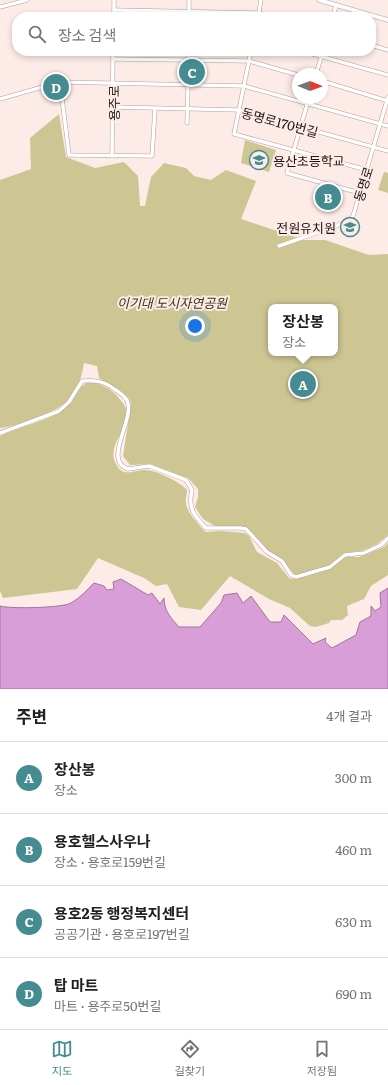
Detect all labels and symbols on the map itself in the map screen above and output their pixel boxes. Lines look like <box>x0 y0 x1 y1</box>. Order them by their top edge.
pin: C <box>179 57 205 87</box>
north arrow <box>292 68 328 104</box>
pin: D <box>43 72 69 102</box>
street label: 용주로 <box>104 85 123 121</box>
street label: 동명로170번길 <box>239 103 321 141</box>
school or university icon: 용산초등학교 <box>248 149 270 171</box>
place label: 용산초등학교 <box>273 151 345 170</box>
street label: 동명로 <box>349 164 377 204</box>
pin: B <box>315 182 341 212</box>
school or university icon: 전원유치원 <box>339 216 361 238</box>
place label: 전원유치원 <box>276 218 336 237</box>
park label: 이기대 도시자연공원 <box>117 293 228 312</box>
your location <box>185 316 205 336</box>
pin: A <box>290 369 316 399</box>

